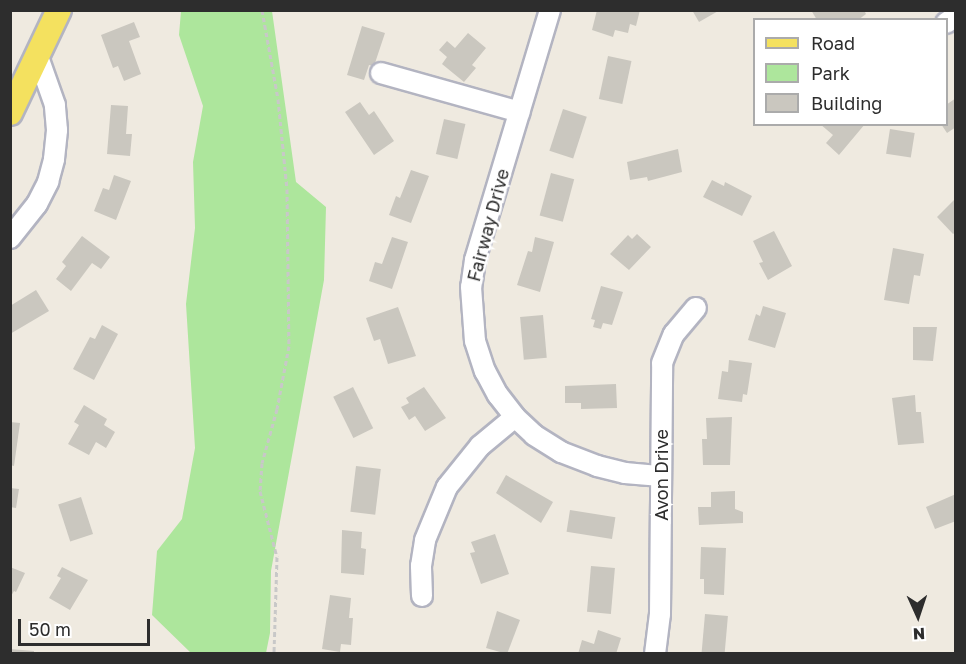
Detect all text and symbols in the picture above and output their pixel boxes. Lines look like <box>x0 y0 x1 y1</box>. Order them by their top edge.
legend <box>753 18 948 126</box>
text: Road <box>811 32 855 54</box>
text: Park <box>811 62 850 84</box>
text: Building <box>811 92 882 114</box>
street label: Fairway Drive <box>463 166 513 284</box>
street label: Avon Drive <box>650 429 672 521</box>
north arrow <box>888 586 948 646</box>
scale bar <box>21 607 153 645</box>
text: 50 m <box>29 618 71 640</box>
text: N <box>912 624 926 644</box>

